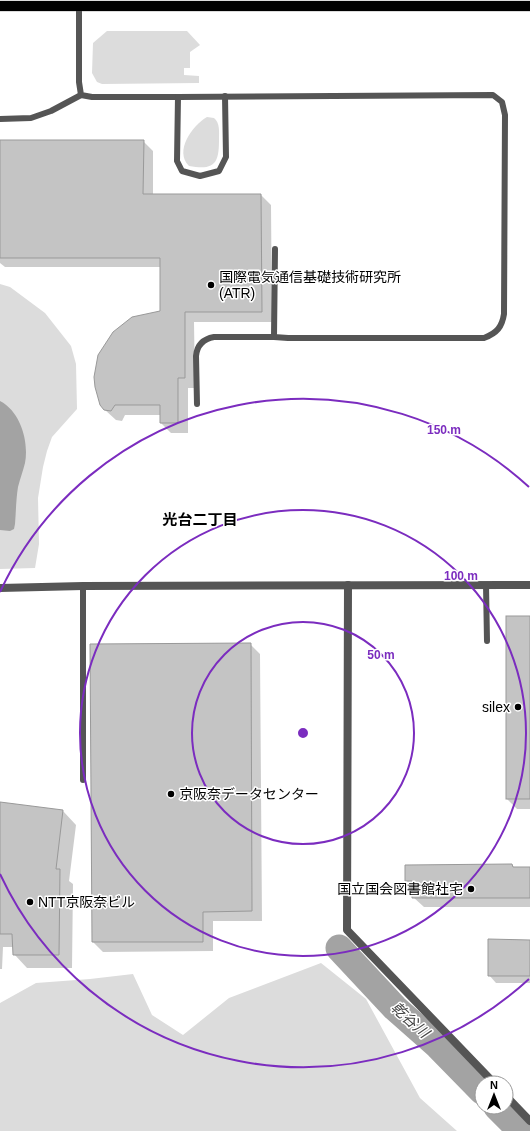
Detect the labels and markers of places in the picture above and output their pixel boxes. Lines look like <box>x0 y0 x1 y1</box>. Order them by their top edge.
place label: 国際電気通信基礎技術研究所 (ATR) <box>219 269 401 301</box>
marker: 国際電気通信基礎技術研究所 (ATR) <box>206 280 216 290</box>
place label: silex <box>482 699 510 715</box>
marker: silex <box>513 702 523 712</box>
centre of rings <box>296 726 310 740</box>
place label: 京阪奈データセンター <box>179 786 319 802</box>
marker: 京阪奈データセンター <box>166 789 176 799</box>
place label: 国立国会図書館社宅 <box>337 881 463 897</box>
marker: 国立国会図書館社宅 <box>466 884 476 894</box>
place label: NTT京阪奈ビル <box>38 894 135 910</box>
marker: NTT京阪奈ビル <box>25 897 35 907</box>

